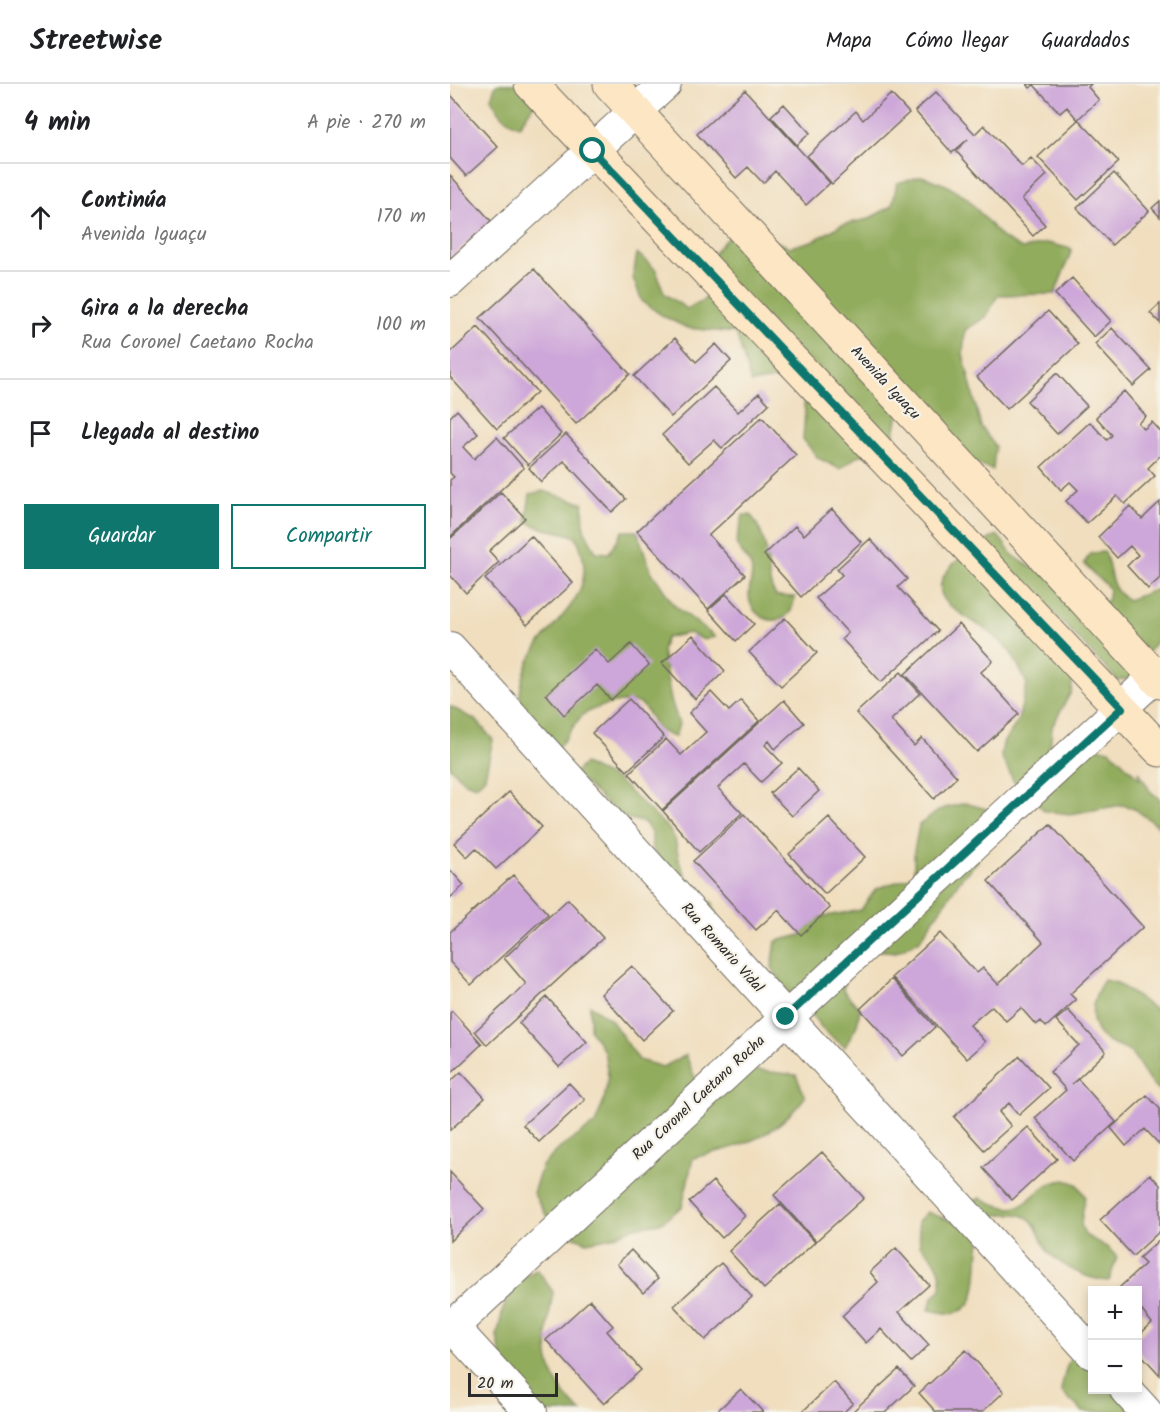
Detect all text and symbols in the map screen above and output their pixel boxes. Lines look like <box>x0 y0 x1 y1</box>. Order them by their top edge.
text: Streetwise <box>30 19 162 64</box>
text: Mapa <box>825 25 872 58</box>
text: Cómo llegar <box>905 25 1008 58</box>
text: Guardados <box>1041 25 1130 58</box>
text: 4 min <box>24 102 91 144</box>
text: A pie · 270 m <box>307 107 426 139</box>
route start <box>579 137 605 163</box>
text: Continúa <box>81 184 166 219</box>
icon: ahead <box>24 201 57 234</box>
text: 170 m <box>377 201 426 233</box>
text: Avenida Iguaçu <box>81 219 207 251</box>
text: Gira a la derecha <box>81 292 248 327</box>
icon: right <box>24 309 57 342</box>
text: 100 m <box>376 309 426 341</box>
text: Rua Coronel Caetano Rocha <box>81 327 314 359</box>
street label: Avenida Iguaçu <box>844 340 926 426</box>
text: Llegada al destino <box>81 416 259 451</box>
icon: arrive <box>24 417 57 450</box>
button: Guardar <box>24 504 219 569</box>
button: Compartir <box>231 504 426 569</box>
street label: Rua Romario Vidal <box>675 897 769 999</box>
route end <box>772 1003 798 1029</box>
street label: Rua Coronel Caetano Rocha <box>627 1030 771 1166</box>
map controls <box>1088 1286 1142 1394</box>
button: + <box>1088 1286 1142 1340</box>
button: − <box>1088 1340 1142 1394</box>
scale bar <box>468 1370 558 1398</box>
text: 20 m <box>477 1371 513 1396</box>

